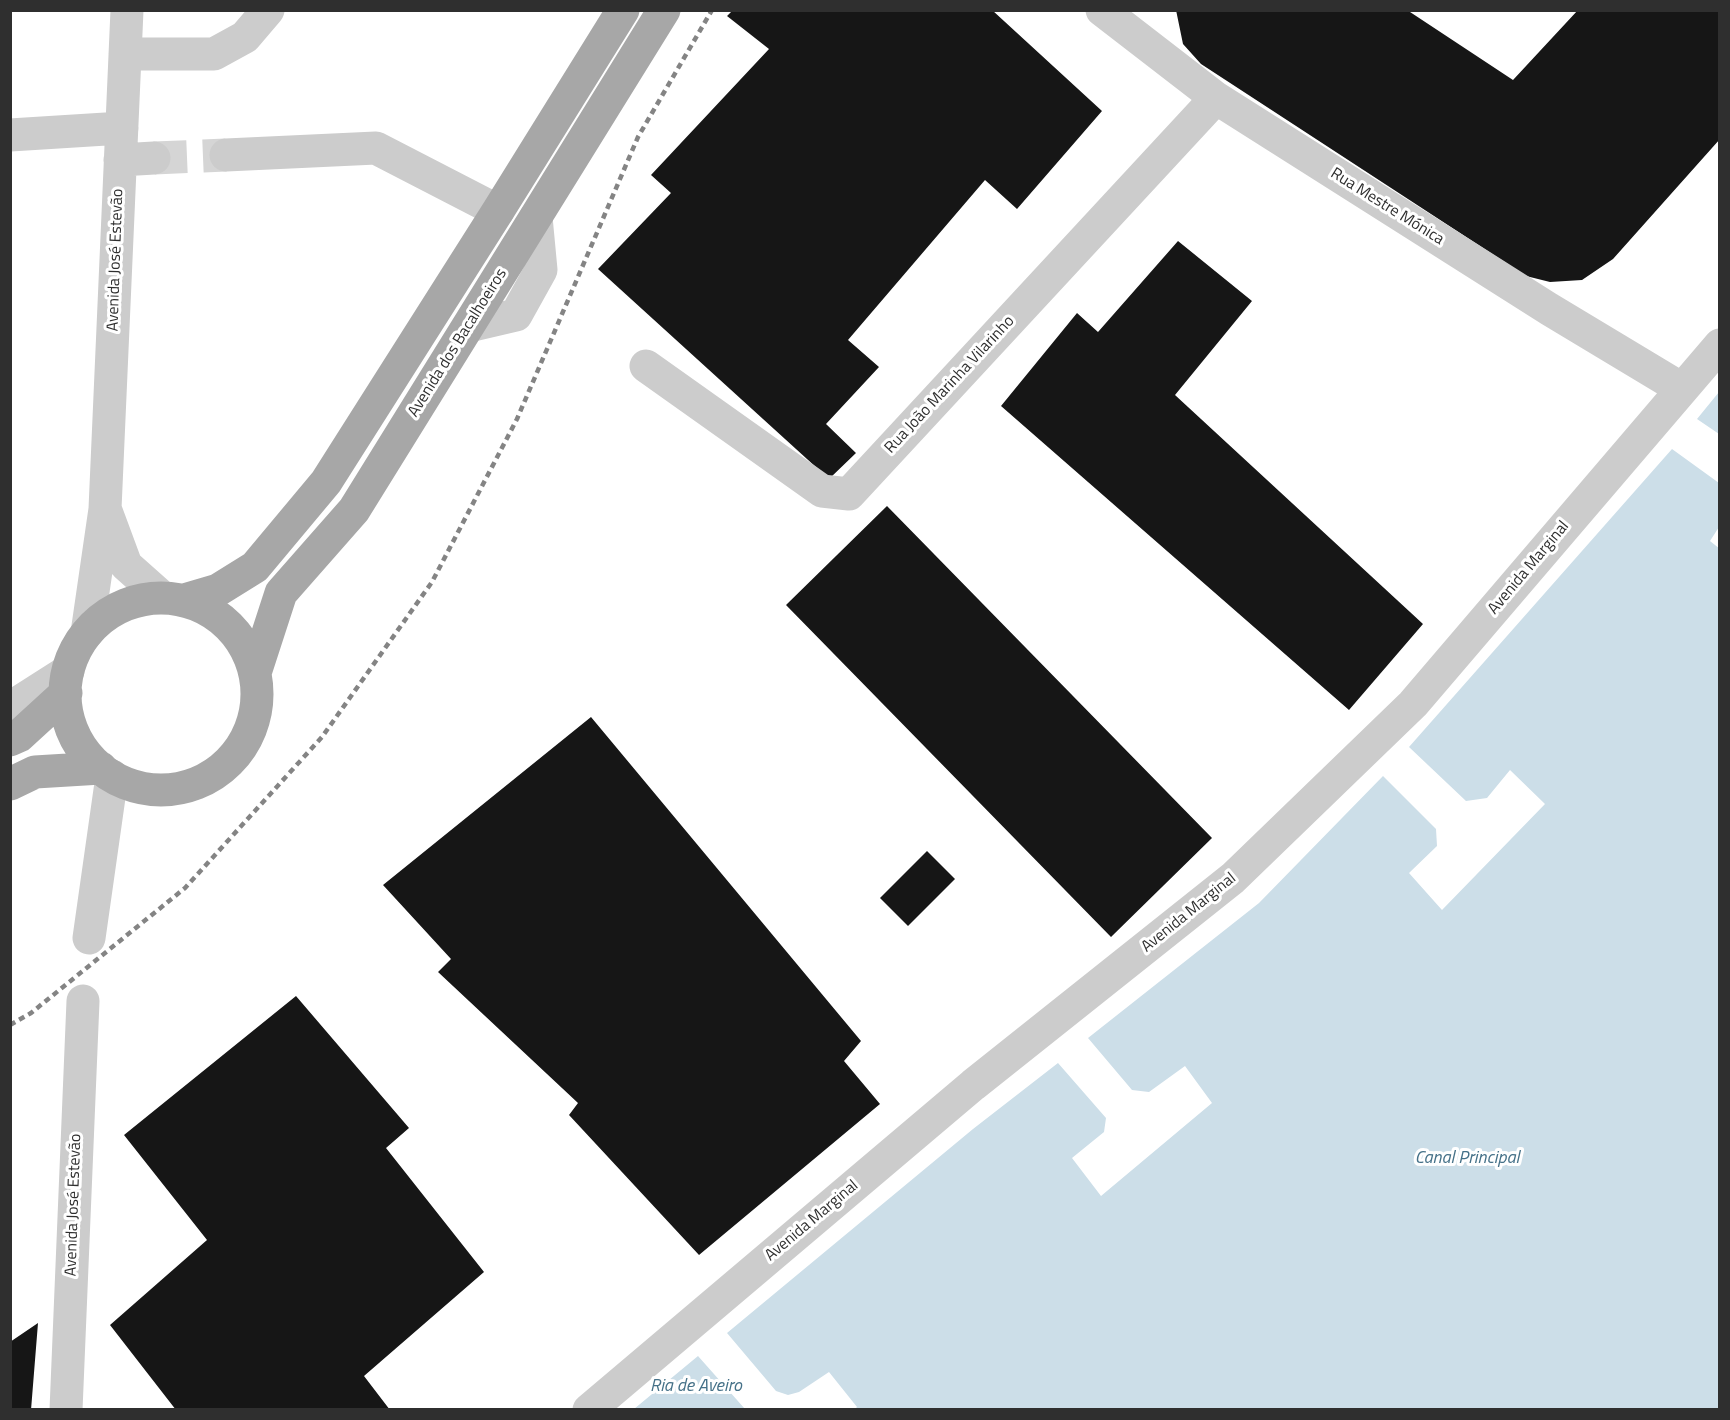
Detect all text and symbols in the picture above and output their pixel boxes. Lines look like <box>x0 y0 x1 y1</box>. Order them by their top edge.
street label: Rua Mestre Mónica <box>1327 164 1447 250</box>
street label: Avenida José Estevão <box>104 188 128 332</box>
street label: Avenida dos Bacalhoeiros <box>404 265 512 421</box>
street label: Rua João Marinha Vilarinho <box>881 312 1019 458</box>
street label: Avenida Marginal <box>1484 517 1574 619</box>
street label: Avenida Marginal <box>1138 869 1240 957</box>
street label: Avenida José Estevão <box>62 1133 86 1277</box>
water label: Canal Principal <box>1415 1148 1519 1170</box>
street label: Avenida Marginal <box>761 1176 863 1266</box>
water label: Ria de Aveiro <box>650 1376 742 1398</box>

